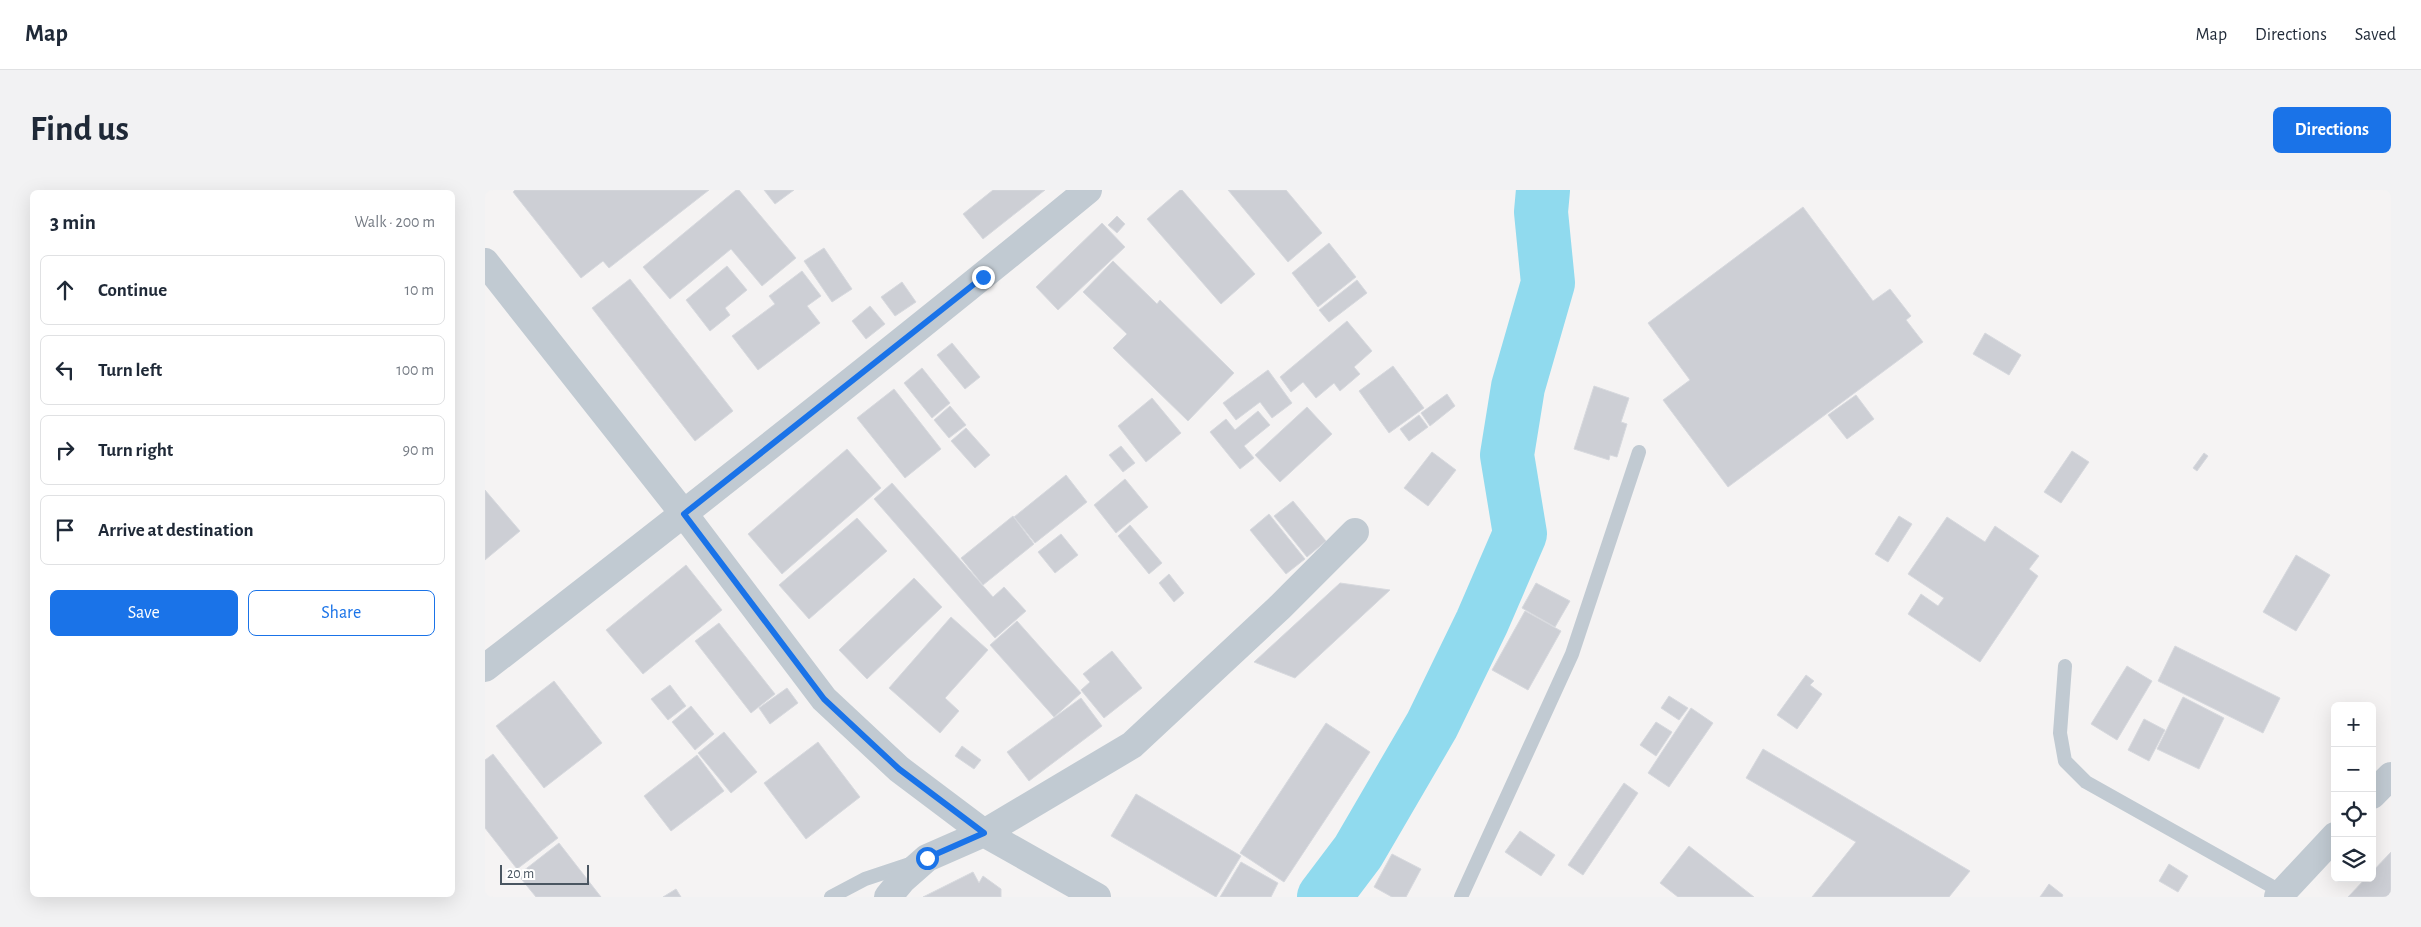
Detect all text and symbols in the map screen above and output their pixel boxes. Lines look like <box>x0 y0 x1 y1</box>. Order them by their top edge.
text: Map <box>25 22 68 46</box>
text: Map <box>2196 26 2227 44</box>
text: Directions <box>2255 26 2327 44</box>
text: Saved <box>2355 26 2396 44</box>
button: Directions <box>2273 107 2391 153</box>
text: Find us <box>30 112 129 147</box>
text: 3 min <box>50 212 96 233</box>
text: Walk · 200 m <box>354 214 435 230</box>
route end <box>972 266 995 289</box>
icon: ahead <box>51 276 79 304</box>
text: Continue <box>98 281 167 300</box>
text: 10 m <box>405 282 434 298</box>
icon: left <box>51 356 79 384</box>
text: Turn left <box>98 361 162 380</box>
text: 100 m <box>396 362 434 378</box>
icon: right <box>51 436 79 464</box>
text: Turn right <box>98 441 173 460</box>
text: 90 m <box>403 442 434 458</box>
icon: arrive <box>51 516 79 544</box>
text: Arrive at destination <box>98 521 254 540</box>
button: Save <box>50 590 238 636</box>
button: Share <box>248 590 435 636</box>
map controls <box>2331 702 2376 882</box>
button: + <box>2331 702 2376 747</box>
button: − <box>2331 747 2376 792</box>
button: locate <box>2331 792 2376 837</box>
button: layers <box>2331 837 2376 882</box>
route start <box>916 847 939 870</box>
scale bar <box>500 862 589 885</box>
text: 20 m <box>507 867 534 881</box>

